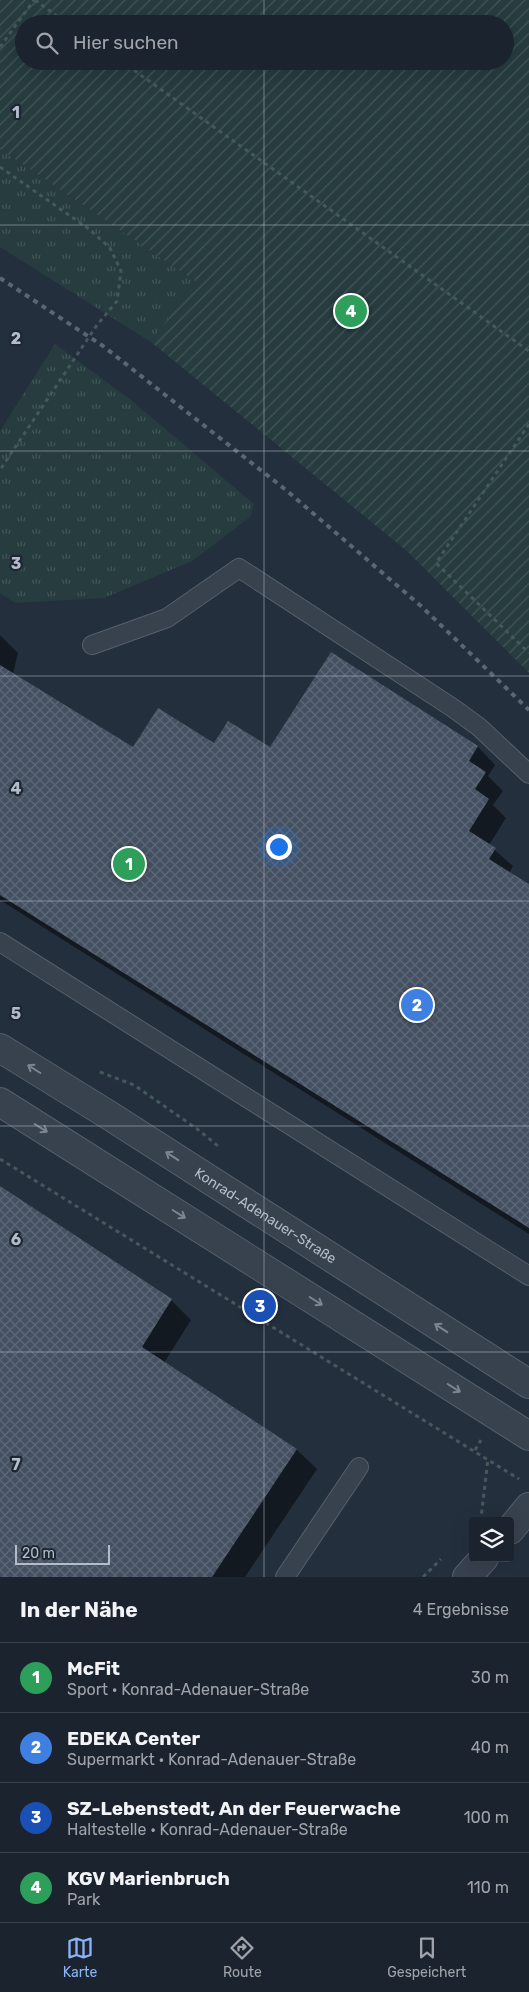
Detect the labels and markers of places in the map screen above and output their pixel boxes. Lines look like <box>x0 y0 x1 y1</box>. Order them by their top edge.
pin: 4 <box>335 292 367 330</box>
pin: 1 <box>113 845 145 883</box>
pin: 2 <box>401 986 433 1024</box>
pin: 3 <box>244 1287 276 1325</box>

